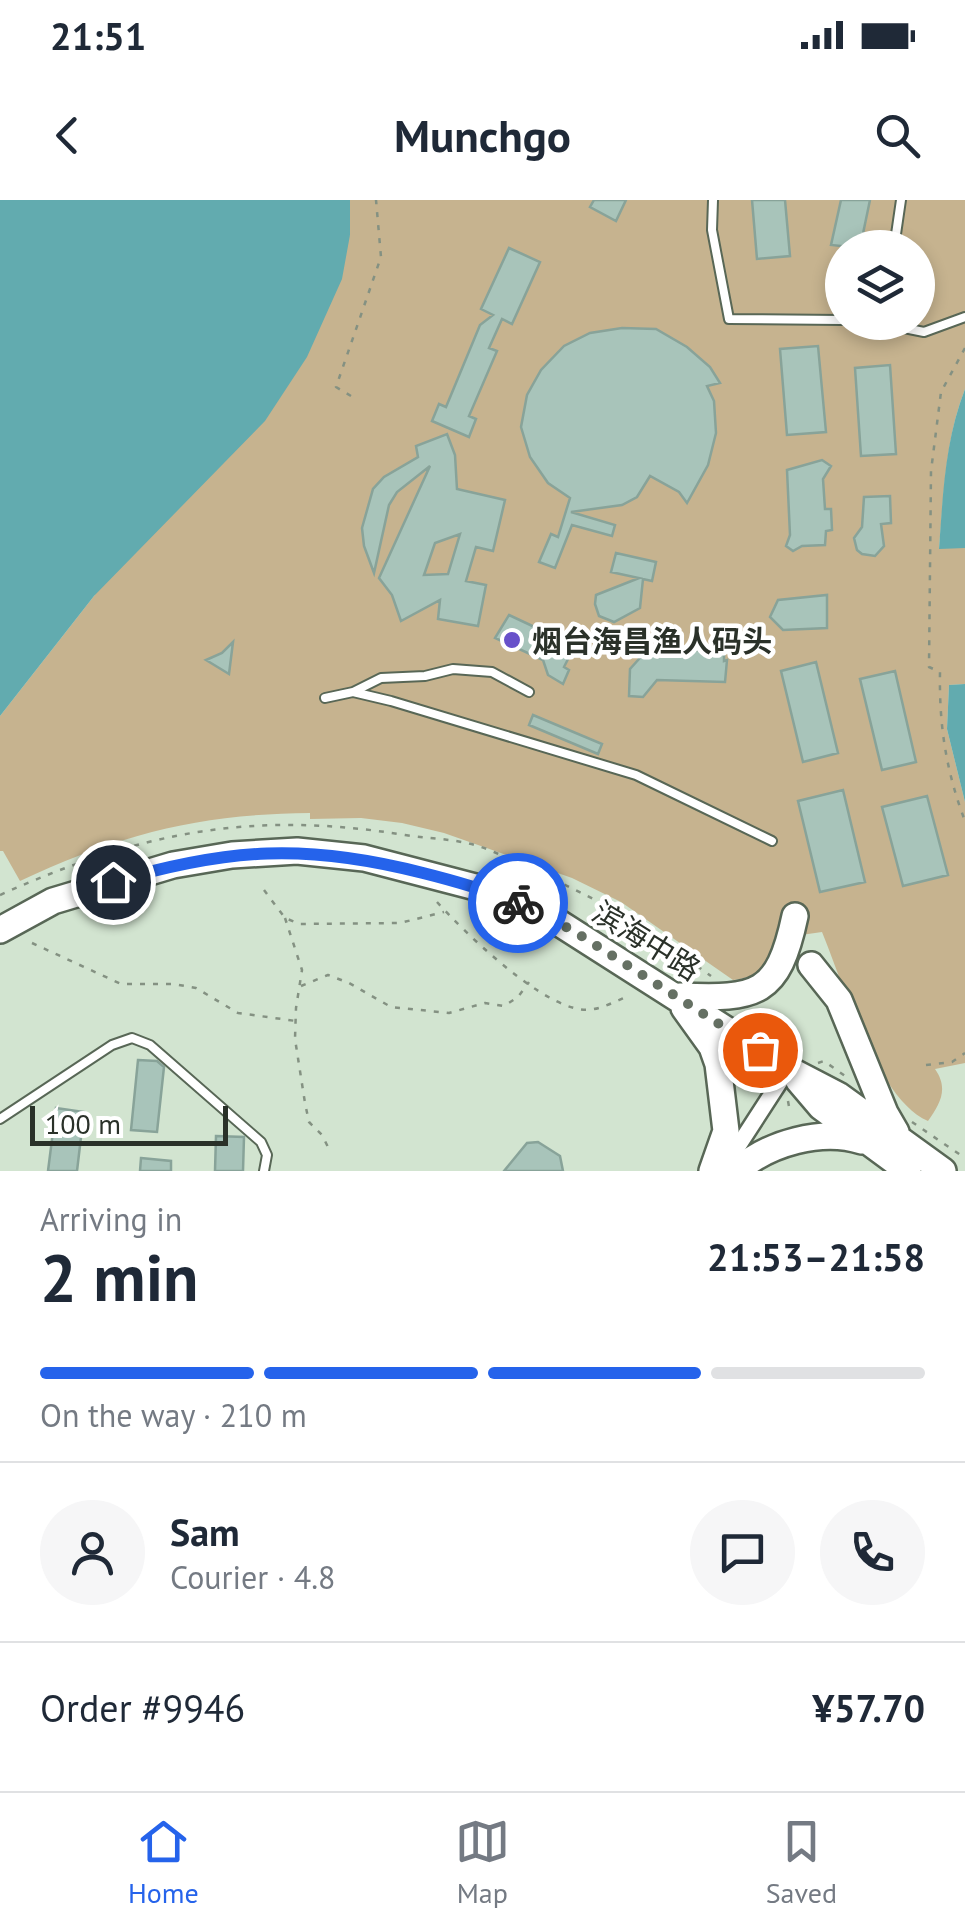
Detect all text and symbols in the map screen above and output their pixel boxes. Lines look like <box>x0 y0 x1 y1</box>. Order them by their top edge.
text: 21:51 <box>50 11 146 60</box>
text: Munchgo <box>394 106 571 164</box>
icon: back <box>40 108 95 163</box>
icon: search <box>870 108 925 163</box>
map controls <box>825 230 935 340</box>
button: layers <box>825 230 935 340</box>
place label: 烟台海昌渔人码头 <box>532 621 772 660</box>
marker: 烟台海昌渔人码头 <box>501 629 523 651</box>
pin <box>71 840 156 925</box>
courier <box>468 853 568 953</box>
icon: home <box>86 855 141 910</box>
icon: bike <box>491 876 546 931</box>
street label: 滨海中路 <box>586 892 708 988</box>
pin <box>718 1008 803 1093</box>
icon: bag <box>733 1023 788 1078</box>
scale bar <box>30 1101 228 1146</box>
text: 100 m <box>45 1105 121 1142</box>
text: Arriving in <box>40 1198 182 1240</box>
text: 21:53–21:58 <box>707 1232 925 1281</box>
text: 2 min <box>40 1235 199 1319</box>
text: On the way · 210 m <box>40 1394 307 1436</box>
button: person <box>40 1500 145 1605</box>
button: chat <box>690 1500 795 1605</box>
button: phone <box>820 1500 925 1605</box>
text: Sam <box>170 1507 240 1556</box>
text: Courier · 4.8 <box>170 1556 336 1598</box>
text: Order #9946 <box>40 1683 245 1732</box>
text: ¥57.70 <box>812 1683 925 1732</box>
tab: Home <box>128 1814 199 1911</box>
tab: Map <box>455 1814 510 1911</box>
tab: Saved <box>766 1814 837 1911</box>

